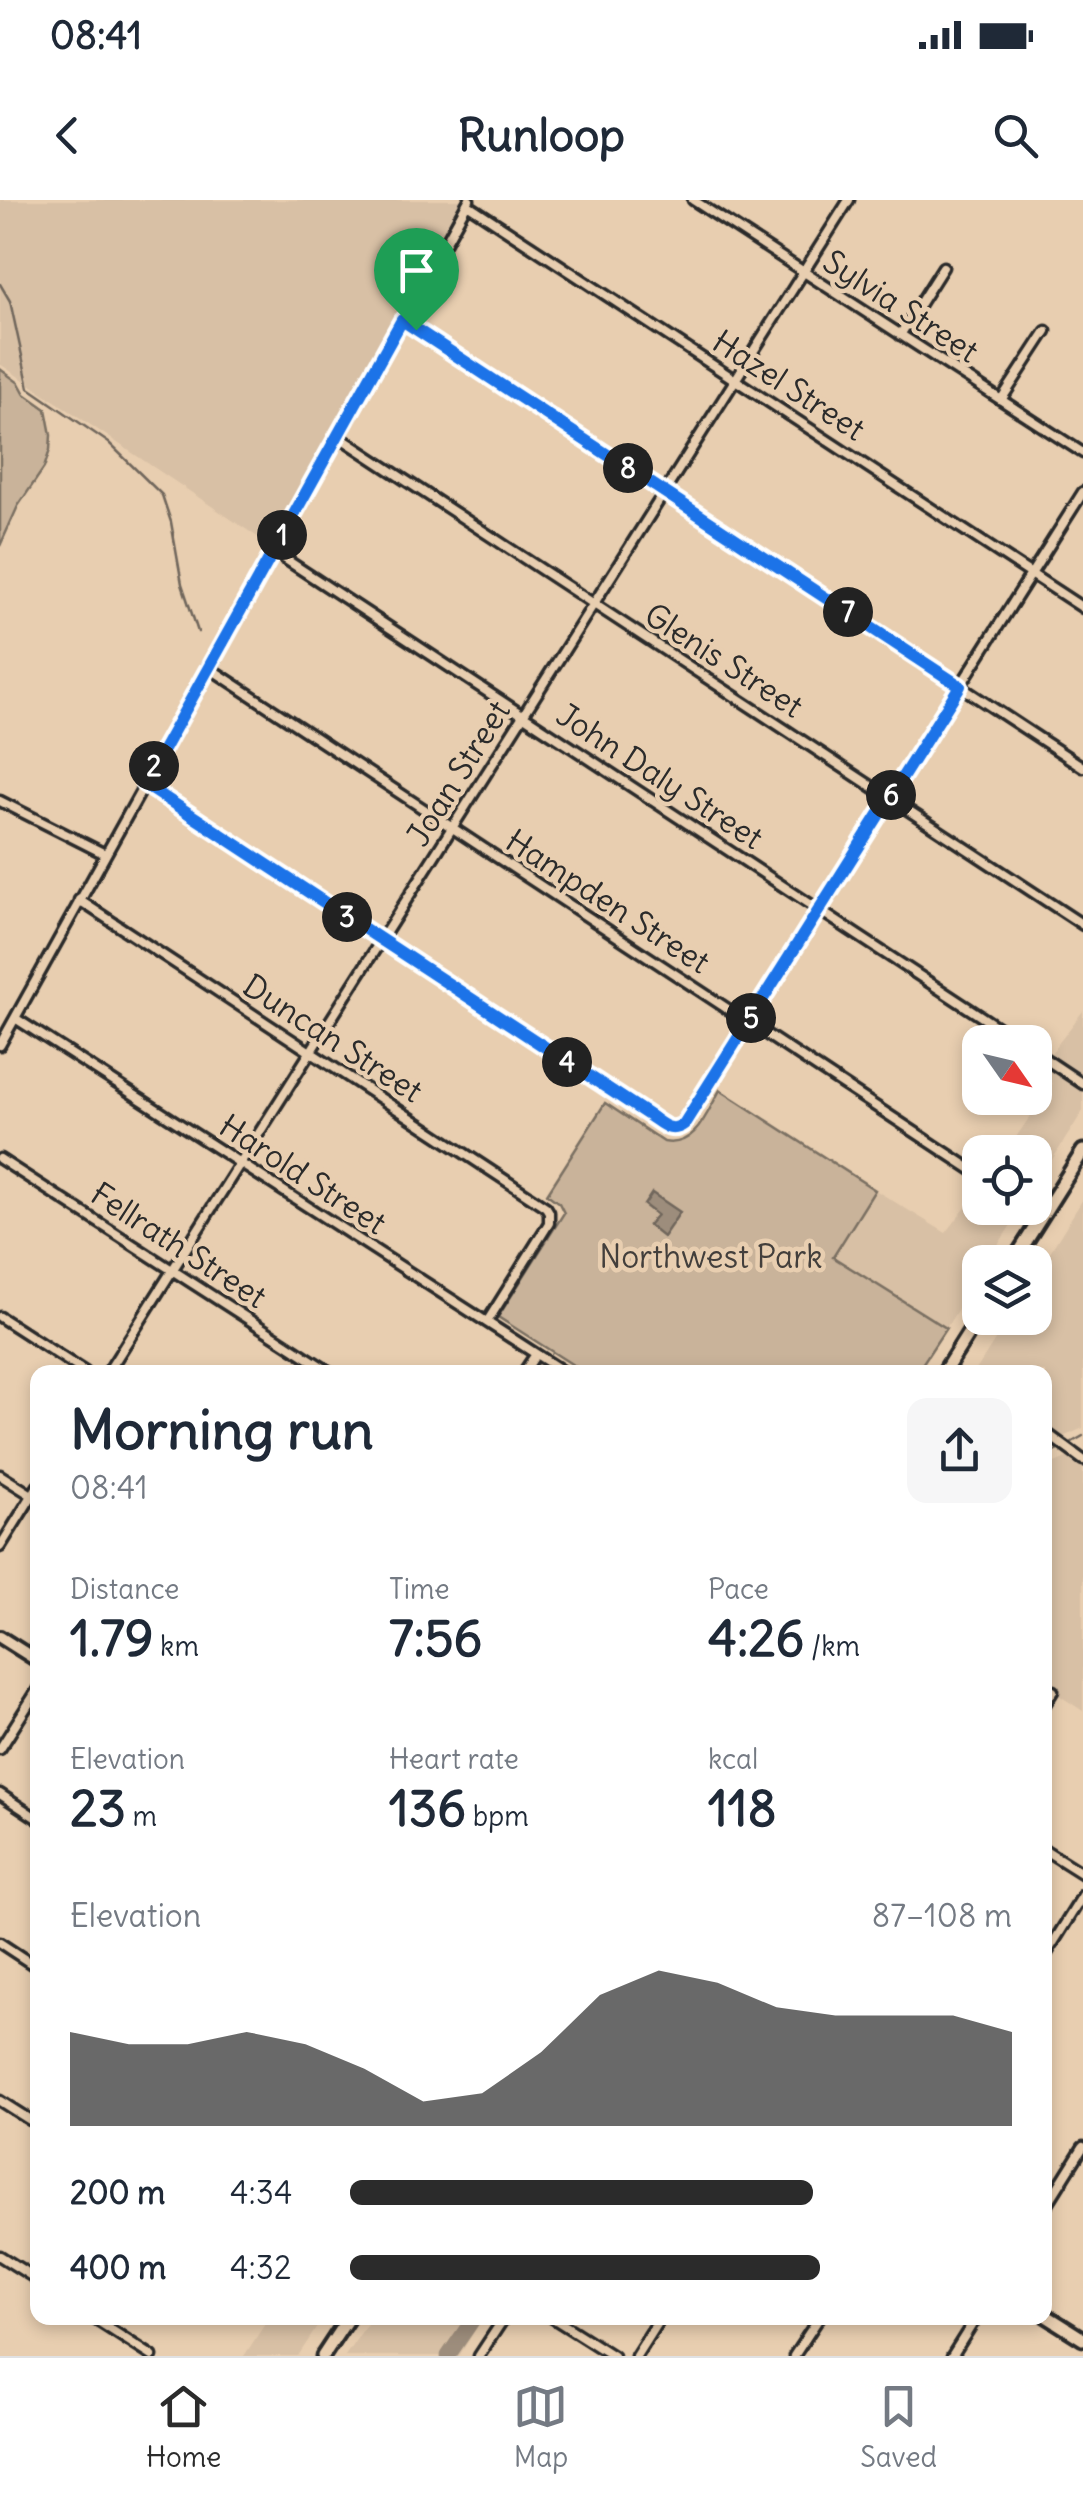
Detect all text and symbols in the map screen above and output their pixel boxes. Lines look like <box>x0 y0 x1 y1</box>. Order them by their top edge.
text: 08:41 <box>50 12 142 59</box>
text: Runloop <box>458 107 625 163</box>
icon: back <box>40 108 95 163</box>
icon: search <box>988 108 1043 163</box>
pin <box>374 228 459 331</box>
street label: Sylvia Street <box>816 241 987 372</box>
icon: arrive <box>389 243 444 298</box>
street label: Hazel Street <box>705 321 873 450</box>
pin: 8 <box>603 443 653 493</box>
text: 8 <box>620 450 636 486</box>
pin: 1 <box>257 510 307 560</box>
text: 1 <box>276 517 288 553</box>
pin: 7 <box>823 587 873 637</box>
street label: Glenis Street <box>637 594 811 727</box>
text: 7 <box>841 594 855 630</box>
street label: Joan Street <box>397 692 519 853</box>
street label: John Daly Street <box>549 694 771 858</box>
pin: 2 <box>129 741 179 791</box>
text: 2 <box>146 748 162 784</box>
pin: 6 <box>866 770 916 820</box>
text: 6 <box>883 777 899 813</box>
street label: Hampden Street <box>498 820 718 982</box>
pin: 3 <box>322 892 372 942</box>
text: 3 <box>339 899 355 935</box>
street label: Duncan Street <box>236 965 431 1111</box>
pin: 5 <box>726 993 776 1043</box>
text: 5 <box>743 1000 759 1036</box>
north arrow <box>962 1025 1052 1115</box>
map controls <box>962 1025 1052 1335</box>
pin: 4 <box>542 1037 592 1087</box>
text: 4 <box>559 1044 575 1080</box>
street label: Harold Street <box>212 1105 394 1243</box>
button: locate <box>962 1135 1052 1225</box>
street label: Fellrath Street <box>83 1173 275 1317</box>
park label: Northwest Park <box>599 1236 823 1277</box>
button: layers <box>962 1245 1052 1335</box>
text: Morning run <box>70 1395 374 1464</box>
button: share <box>907 1398 1012 1503</box>
text: 08:41 <box>70 1467 148 1508</box>
text: Distance <box>70 1571 179 1607</box>
text: Time <box>389 1571 450 1607</box>
text: Pace <box>708 1571 769 1607</box>
text: 1.79 <box>70 1607 153 1670</box>
text: 7:56 <box>389 1607 482 1670</box>
text: 4:26 <box>708 1607 804 1670</box>
text: km <box>153 1628 199 1664</box>
text: /km <box>804 1628 860 1664</box>
text: Elevation <box>70 1741 185 1777</box>
text: Heart rate <box>389 1741 519 1777</box>
text: kcal <box>708 1741 758 1777</box>
text: 23 <box>70 1777 126 1840</box>
text: 136 <box>389 1777 466 1840</box>
text: 118 <box>708 1777 777 1840</box>
text: m <box>126 1798 157 1834</box>
text: bpm <box>466 1798 529 1834</box>
text: Elevation <box>70 1895 201 1936</box>
text: 87–108 m <box>872 1895 1012 1936</box>
text: 200 m <box>70 2172 165 2213</box>
text: 4:34 <box>230 2172 292 2213</box>
text: 400 m <box>70 2247 166 2288</box>
text: 4:32 <box>230 2247 291 2288</box>
tab: Home <box>146 2379 221 2475</box>
tab: Map <box>513 2379 568 2475</box>
tab: Saved <box>860 2379 937 2475</box>

